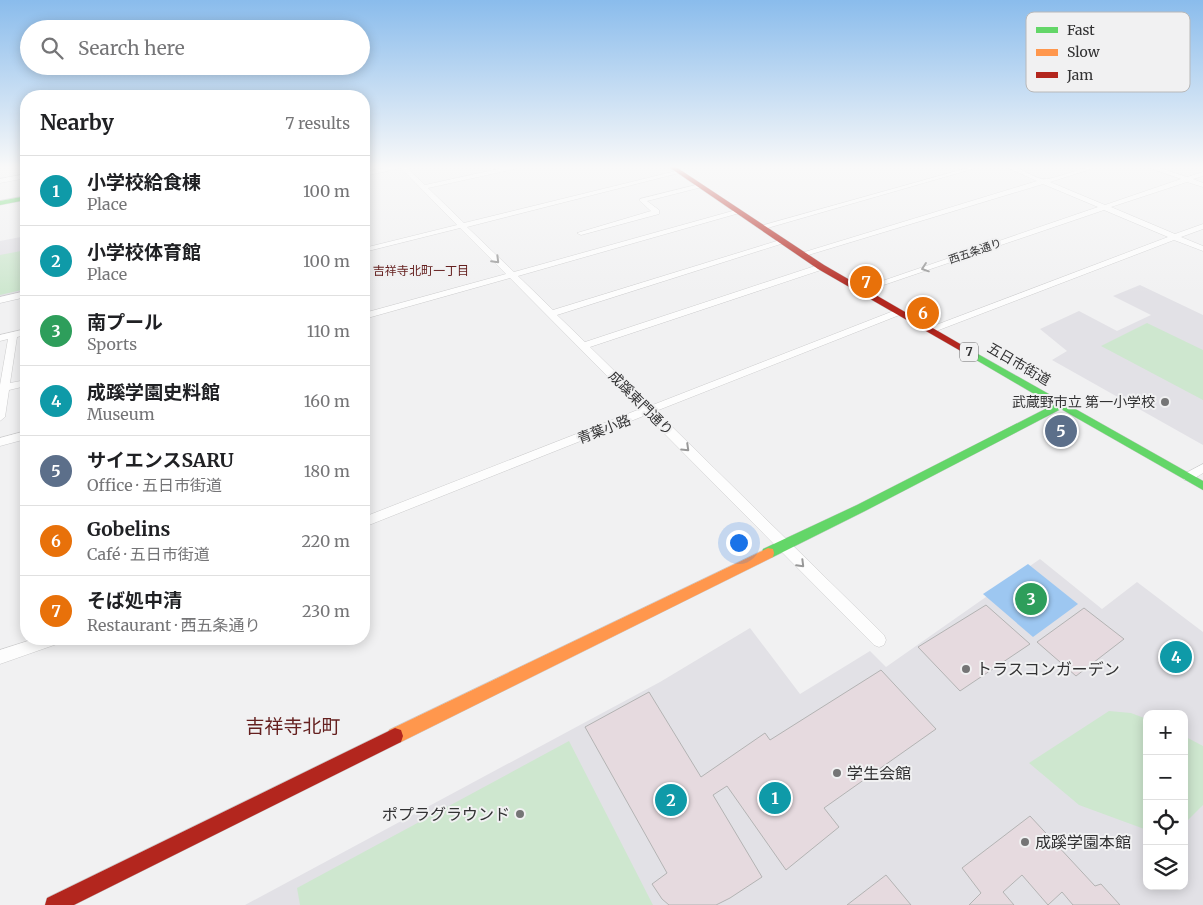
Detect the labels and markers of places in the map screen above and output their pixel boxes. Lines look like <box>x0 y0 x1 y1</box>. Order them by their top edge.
pin: 7 <box>850 263 882 301</box>
pin: 6 <box>907 294 939 332</box>
place label: 武蔵野市立 第一小学校 <box>1012 393 1155 411</box>
marker: 武蔵野市立 第一小学校 <box>1159 396 1171 408</box>
pin: 5 <box>1045 412 1077 450</box>
pin: 3 <box>1015 580 1047 618</box>
pin: 4 <box>1160 638 1192 676</box>
place label: トラスコンガーデン <box>976 659 1120 679</box>
marker: トラスコンガーデン <box>960 663 972 675</box>
place label: 学生会館 <box>847 763 911 783</box>
marker: 学生会館 <box>831 767 843 779</box>
pin: 1 <box>759 779 791 817</box>
pin: 2 <box>655 781 687 819</box>
place label: ポプラグラウンド <box>382 804 510 824</box>
marker: ポプラグラウンド <box>514 808 526 820</box>
place label: 成蹊学園本館 <box>1035 832 1131 852</box>
marker: 成蹊学園本館 <box>1019 836 1031 848</box>

